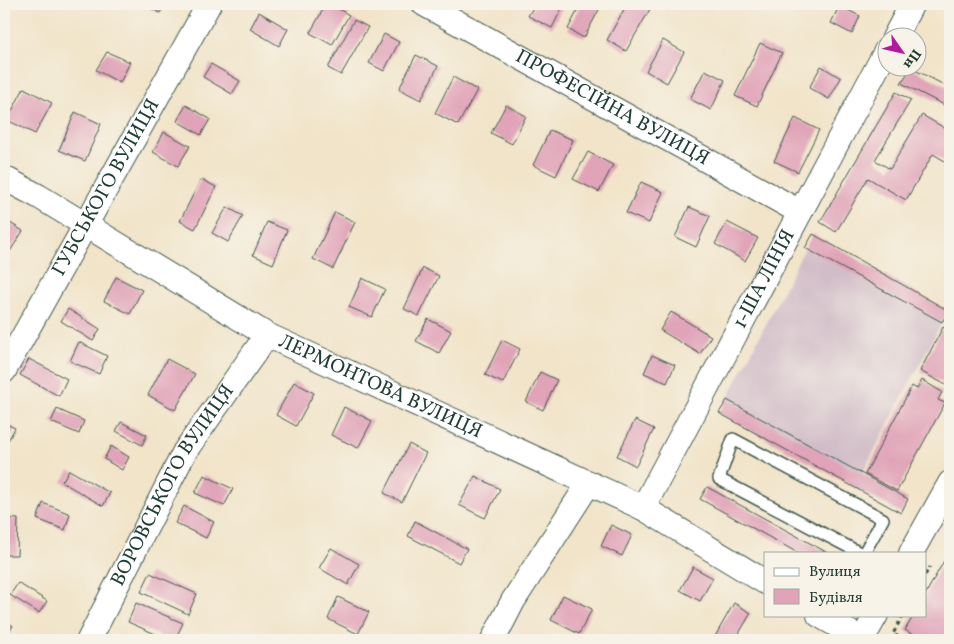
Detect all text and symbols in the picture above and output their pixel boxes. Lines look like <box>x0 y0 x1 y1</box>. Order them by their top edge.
north arrow <box>876 28 926 78</box>
street label: ПРОФЕСІЙНА ВУЛИЦЯ <box>510 43 714 173</box>
text: Пн <box>898 45 925 72</box>
street label: ГУБСЬКОГО ВУЛИЦЯ <box>46 94 167 281</box>
street label: 1-ША ЛІНІЯ <box>727 225 803 334</box>
street label: ЛЕРМОНТОВА ВУЛИЦЯ <box>274 328 487 446</box>
street label: ВОРОВСЬКОГО ВУЛИЦЯ <box>104 379 242 591</box>
legend <box>764 552 926 616</box>
text: Вулиця <box>809 562 861 583</box>
text: Будівля <box>809 588 863 609</box>

